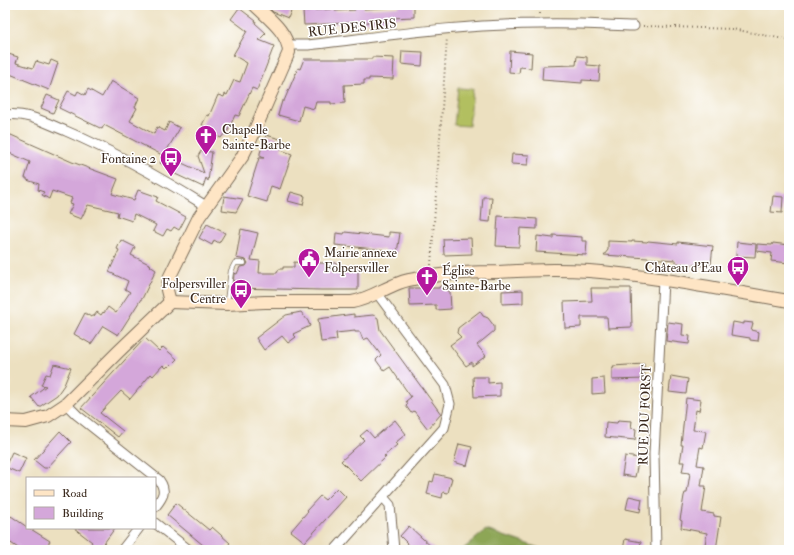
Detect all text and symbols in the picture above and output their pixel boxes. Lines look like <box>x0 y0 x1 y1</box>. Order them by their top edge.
street label: RUE DES IRIS <box>307 15 397 41</box>
place label: Chapelle Sainte-Barbe <box>222 122 291 153</box>
church icon: Chapelle Sainte-Barbe <box>193 123 219 156</box>
bus stop icon: Fontaine 2 <box>158 145 184 178</box>
place label: Fontaine 2 <box>101 151 156 167</box>
place label: Mairie annexe Folpersviller <box>324 245 398 277</box>
public building icon: Mairie annexe Folpersviller <box>296 246 322 279</box>
bus stop icon: Château d'Eau <box>725 254 751 287</box>
place label: Château d'Eau <box>645 260 722 276</box>
place label: Église Sainte-Barbe <box>442 262 511 294</box>
church icon: Église Sainte-Barbe <box>414 264 440 297</box>
place label: Folpersviller Centre <box>161 276 227 307</box>
bus stop icon: Folpersviller Centre <box>228 277 254 310</box>
street label: RUE DU FORST <box>635 364 655 466</box>
legend <box>26 477 156 529</box>
text: Road <box>62 486 87 501</box>
text: Building <box>62 506 105 521</box>

